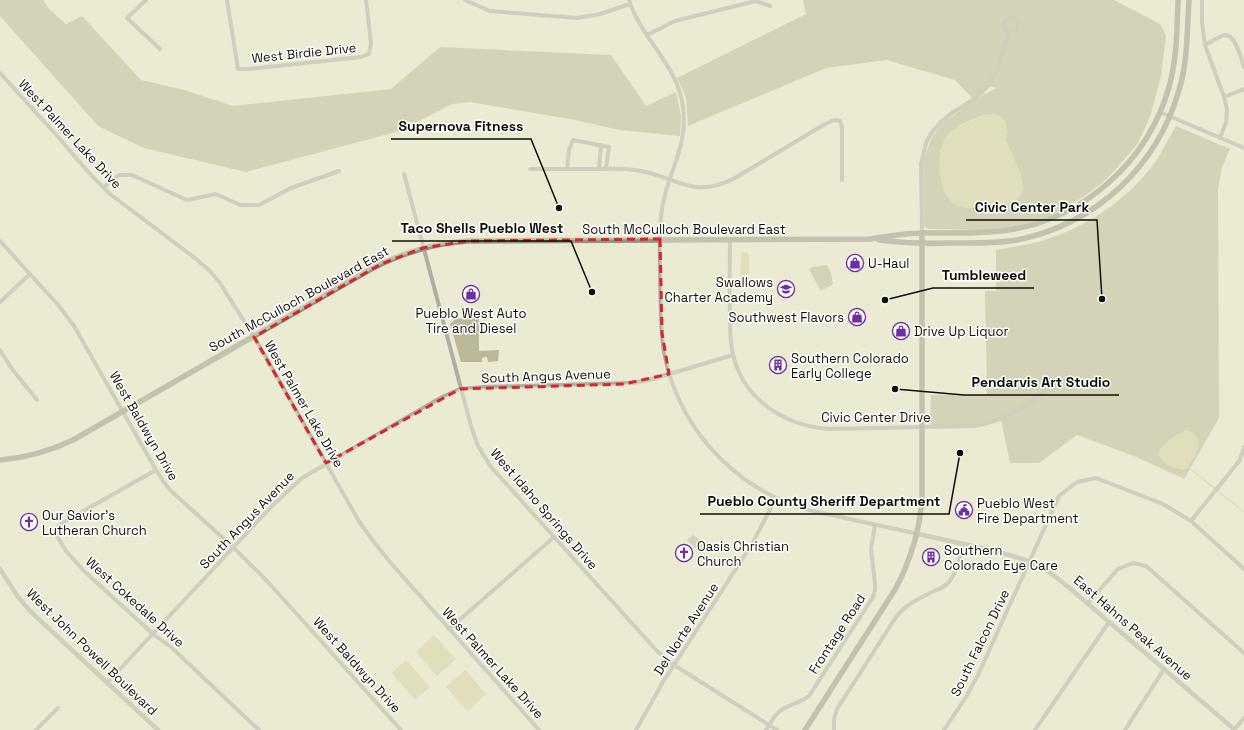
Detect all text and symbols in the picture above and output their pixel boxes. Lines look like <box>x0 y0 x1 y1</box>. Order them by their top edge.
street label: West Birdie Drive <box>251 39 357 67</box>
street label: West Palmer Lake Drive <box>15 76 125 192</box>
callout: Supernova Fitness <box>391 113 531 139</box>
text: Supernova Fitness <box>399 117 523 135</box>
callout: Civic Center Park <box>966 194 1097 220</box>
text: Civic Center Park <box>975 198 1089 216</box>
callout: Taco Shells Pueblo West <box>392 215 571 241</box>
text: Taco Shells Pueblo West <box>401 219 563 237</box>
street label: South McCulloch Boulevard East <box>582 221 786 238</box>
street label: South McCulloch Boulevard East <box>206 242 392 356</box>
shop icon: U-Haul <box>845 253 865 273</box>
place label: U-Haul <box>868 255 910 272</box>
callout: Tumbleweed <box>933 262 1034 288</box>
text: Tumbleweed <box>942 266 1026 284</box>
place label: Swallows Charter Academy <box>664 274 773 306</box>
school or university icon: Swallows Charter Academy <box>776 279 796 299</box>
shop icon: Pueblo West Auto Tire and Diesel <box>461 284 481 304</box>
place label: Pueblo West Auto Tire and Diesel <box>416 305 526 337</box>
shop icon: Southwest Flavors <box>847 307 867 327</box>
place label: Southwest Flavors <box>728 309 844 326</box>
shop icon: Drive Up Liquor <box>891 321 911 341</box>
place label: Drive Up Liquor <box>914 323 1009 340</box>
street label: West Palmer Lake Drive <box>261 337 347 471</box>
place label: Southern Colorado Early College <box>791 350 909 382</box>
building icon: Southern Colorado Early College <box>768 355 788 375</box>
street label: South Angus Avenue <box>481 365 611 387</box>
street label: West Baldwyn Drive <box>106 368 182 484</box>
callout: Pendarvis Art Studio <box>964 369 1119 395</box>
text: Pendarvis Art Studio <box>972 373 1110 391</box>
street label: Civic Center Drive <box>821 409 931 426</box>
street label: West Idaho Springs Drive <box>487 445 601 573</box>
street label: South Angus Avenue <box>196 468 298 572</box>
callout: Pueblo County Sheriff Department <box>700 488 949 514</box>
text: Pueblo County Sheriff Department <box>707 492 941 510</box>
place label: Pueblo West Fire Department <box>977 495 1079 527</box>
public building icon: Pueblo West Fire Department <box>954 500 974 520</box>
place label: Our Savior's Lutheran Church <box>42 507 147 539</box>
church icon: Our Savior's Lutheran Church <box>19 512 39 532</box>
place label: Oasis Christian Church <box>697 538 789 570</box>
place label: Southern Colorado Eye Care <box>944 542 1058 574</box>
church icon: Oasis Christian Church <box>674 543 694 563</box>
building icon: Southern Colorado Eye Care <box>921 547 941 567</box>
street label: West Cokedale Drive <box>82 553 188 651</box>
street label: East Hahns Peak Avenue <box>1070 572 1196 684</box>
street label: Del Norte Avenue <box>650 580 722 678</box>
street label: West John Powell Boulevard <box>23 585 161 719</box>
street label: South Falcon Drive <box>947 587 1013 699</box>
street label: Frontage Road <box>805 591 869 677</box>
street label: West Palmer Lake Drive <box>439 604 547 722</box>
street label: West Baldwyn Drive <box>309 613 405 717</box>

